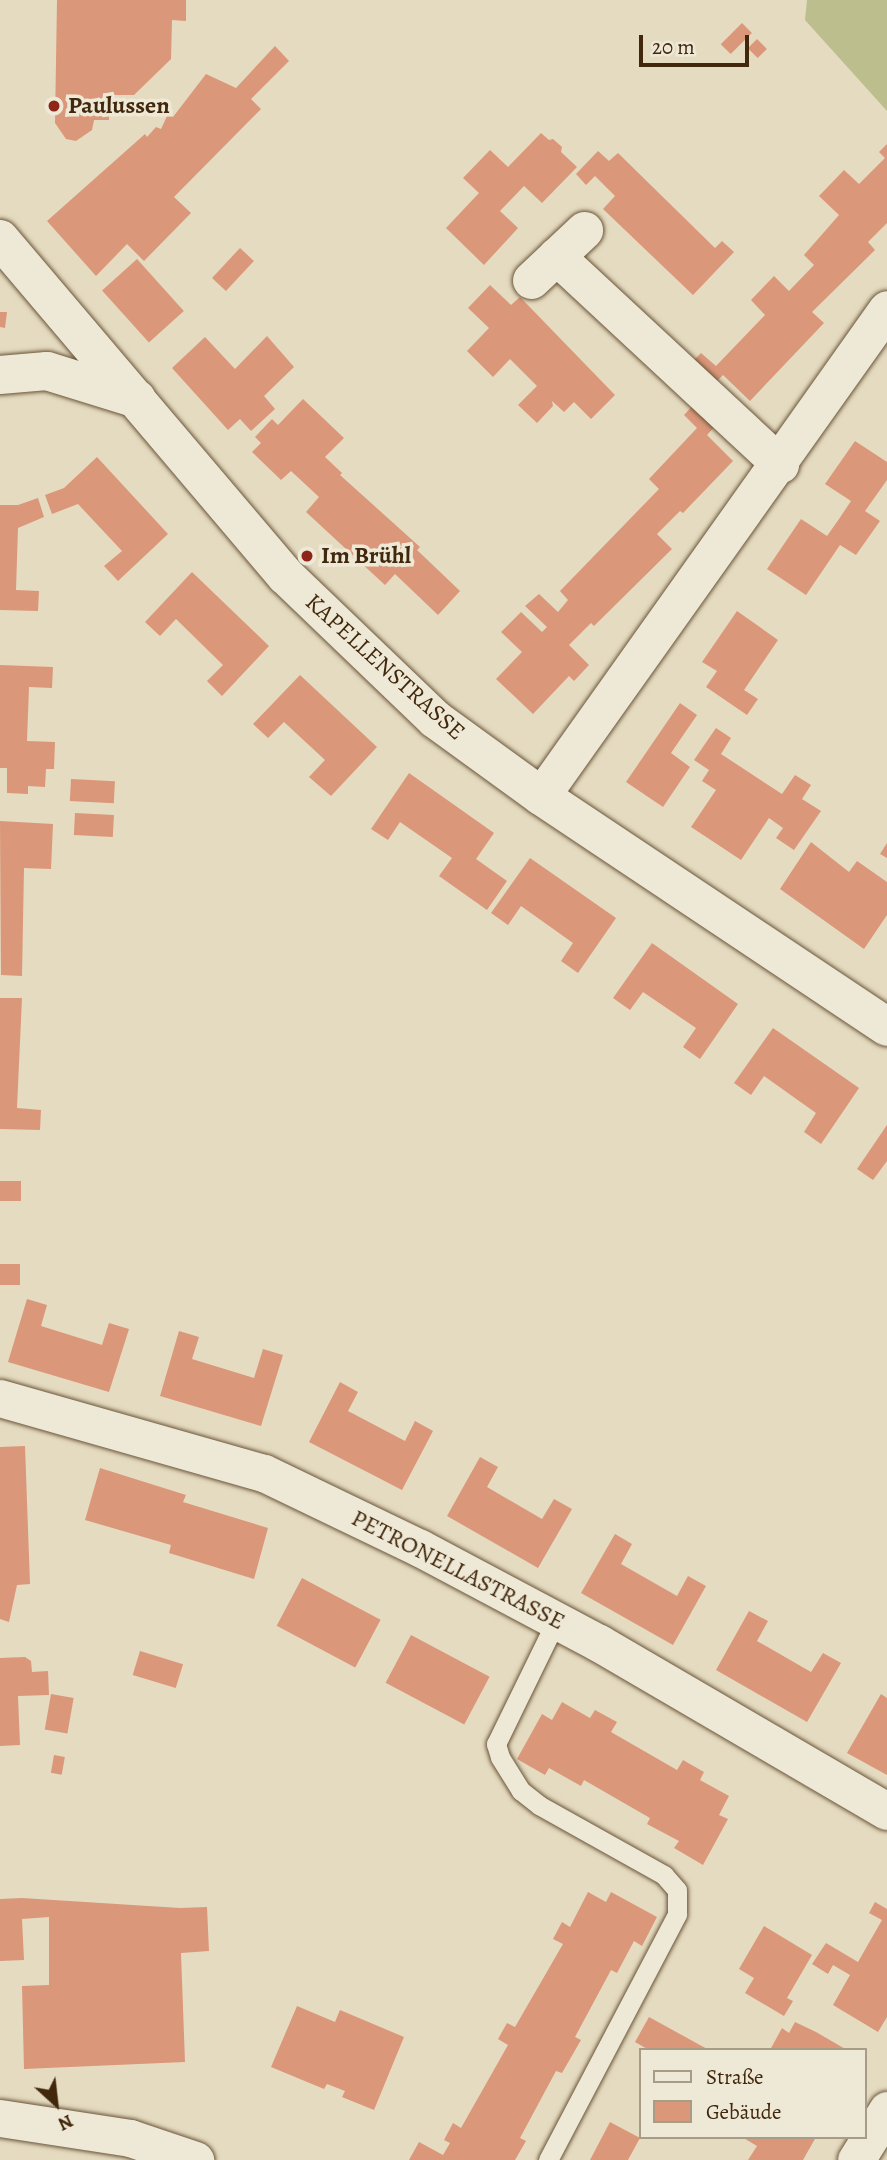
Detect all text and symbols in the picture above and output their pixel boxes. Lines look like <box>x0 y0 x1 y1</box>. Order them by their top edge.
scale bar <box>642 21 752 65</box>
text: 20 m <box>652 33 695 61</box>
place label: Paulussen <box>68 92 170 120</box>
marker: Paulussen <box>46 98 62 114</box>
place label: Im Brühl <box>321 542 411 570</box>
marker: Im Brühl <box>299 548 315 564</box>
street label: KAPELLENSTRASSE <box>299 588 471 746</box>
street label: PETRONELLASTRASSE <box>347 1504 569 1636</box>
legend <box>638 2048 866 2139</box>
text: Straße <box>706 2063 764 2091</box>
north arrow <box>21 2069 91 2139</box>
text: Gebäude <box>706 2098 782 2126</box>
text: N <box>53 2108 78 2137</box>

